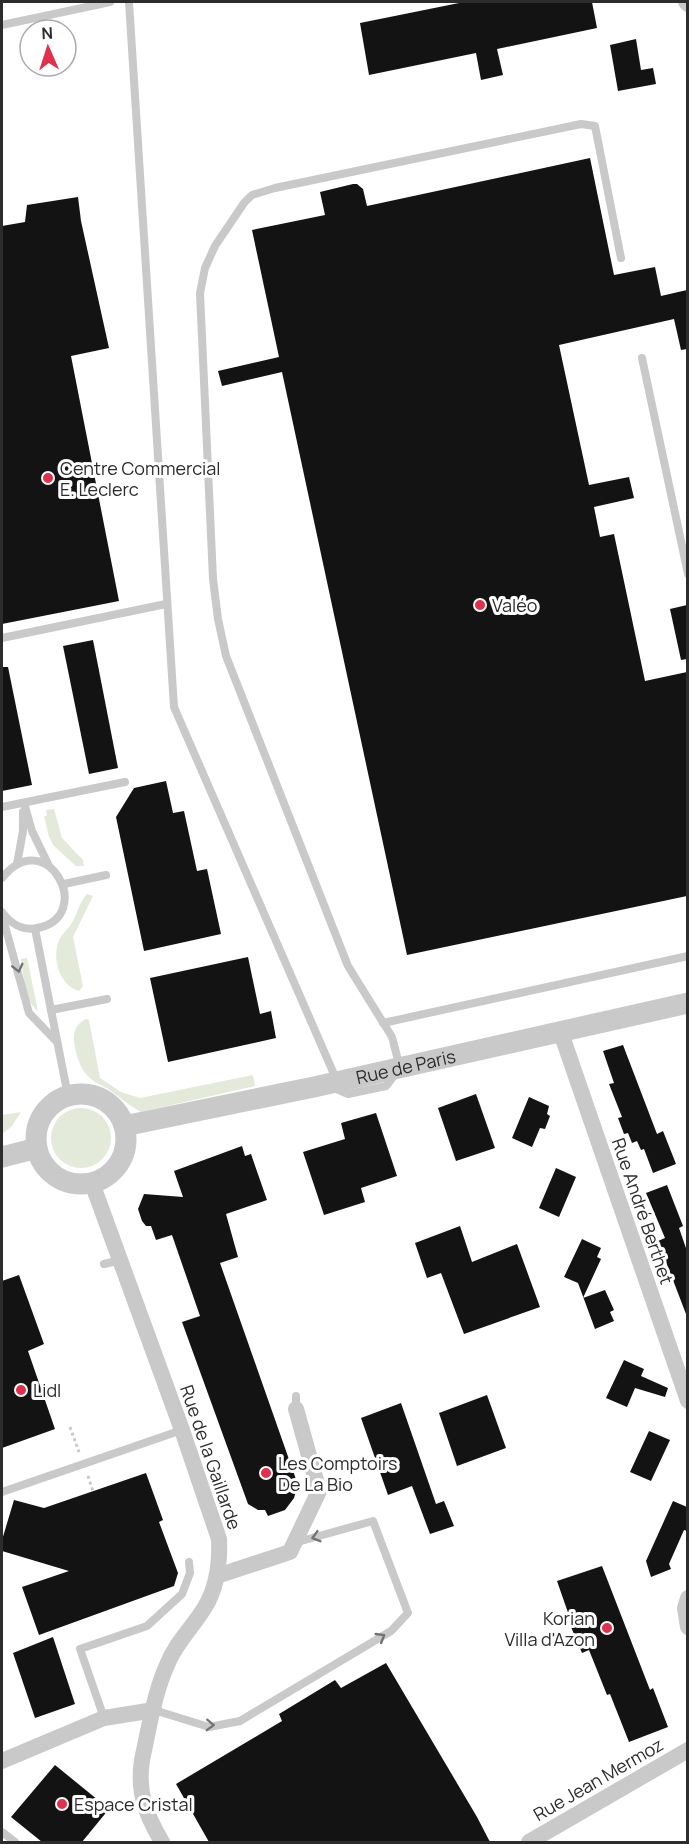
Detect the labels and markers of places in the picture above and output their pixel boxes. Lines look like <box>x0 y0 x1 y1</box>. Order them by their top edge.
place label: Centre Commercial E. Leclerc <box>60 456 220 501</box>
marker: Centre Commercial E. Leclerc <box>41 471 55 485</box>
place label: Valéo <box>492 593 537 617</box>
marker: Valéo <box>473 598 487 612</box>
place label: Lidl <box>33 1378 61 1402</box>
marker: Lidl <box>14 1383 28 1397</box>
place label: Les Comptoirs De La Bio <box>278 1451 398 1496</box>
marker: Les Comptoirs De La Bio <box>259 1466 273 1480</box>
place label: Korian Villa d'Azon <box>504 1606 595 1651</box>
marker: Korian Villa d'Azon <box>600 1621 614 1635</box>
place label: Espace Cristal <box>74 1792 193 1816</box>
marker: Espace Cristal <box>55 1797 69 1811</box>

